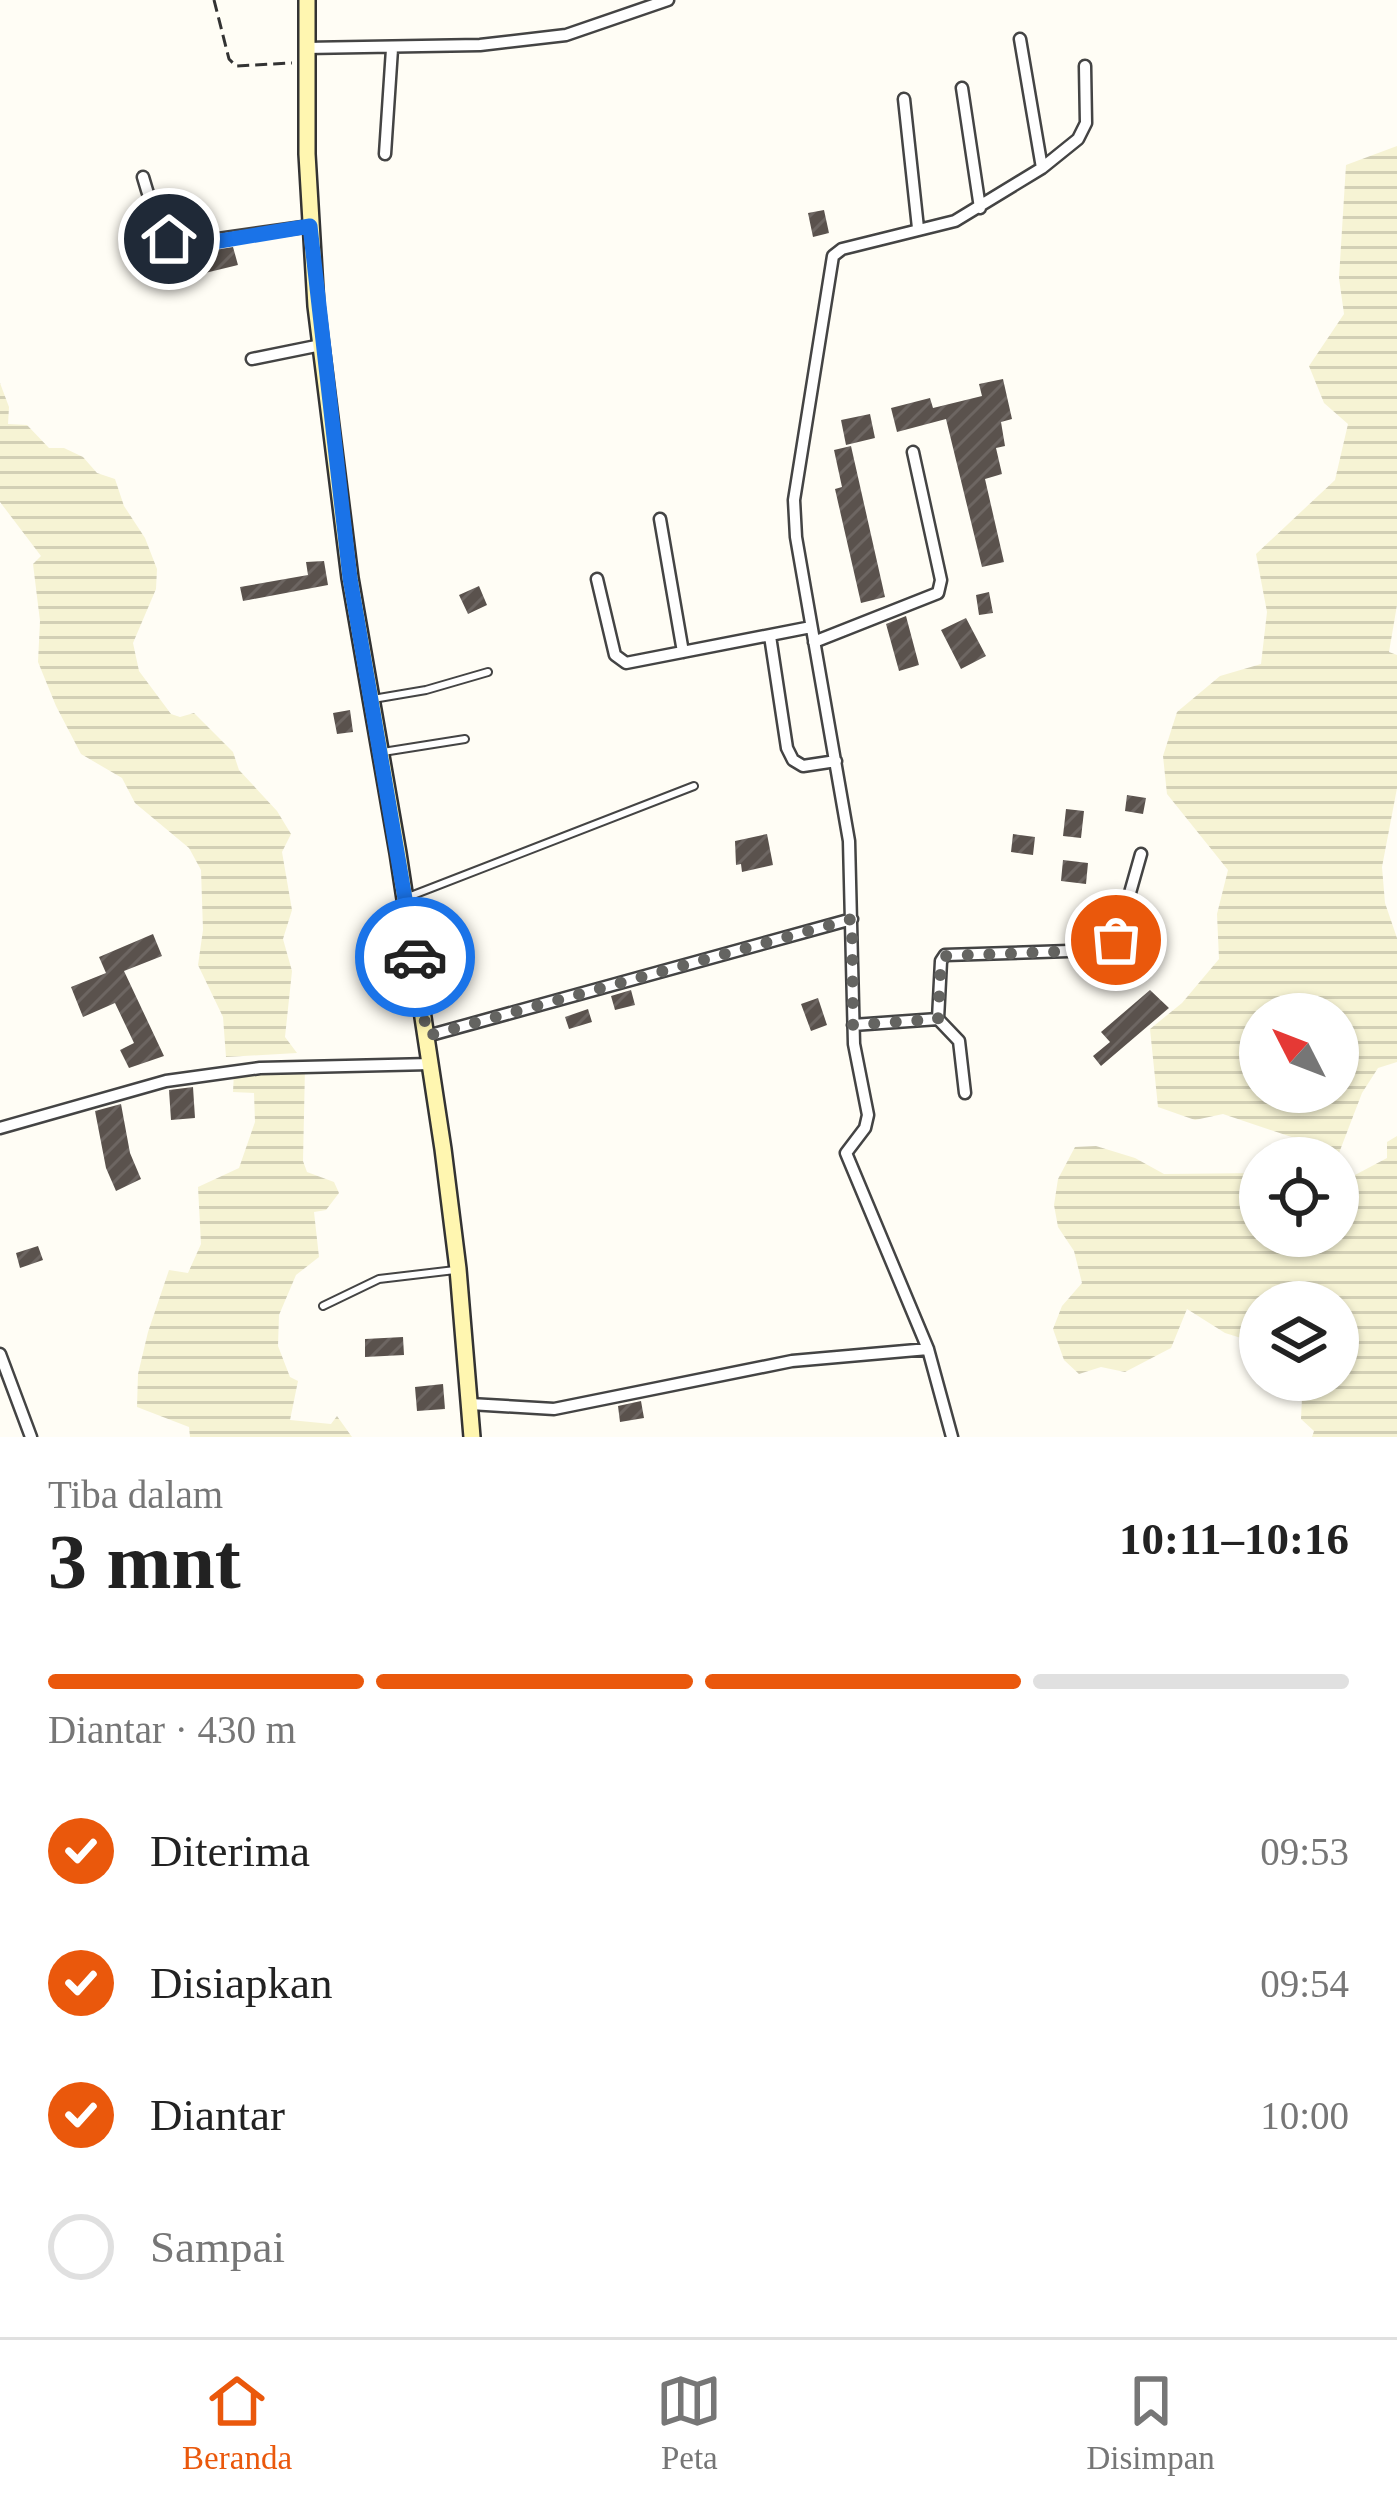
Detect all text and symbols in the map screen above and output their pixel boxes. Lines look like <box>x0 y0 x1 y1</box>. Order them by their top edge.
pin <box>118 188 220 290</box>
icon: home <box>136 206 202 272</box>
pin <box>1065 889 1167 991</box>
courier <box>355 897 475 1017</box>
icon: bag <box>1083 907 1149 973</box>
icon: car <box>382 924 448 990</box>
north arrow <box>1239 993 1359 1113</box>
map controls <box>1239 993 1359 1401</box>
button: locate <box>1239 1137 1359 1257</box>
button: layers <box>1239 1281 1359 1401</box>
text: Tiba dalam <box>48 1473 223 1516</box>
text: 10:11–10:16 <box>1119 1514 1349 1564</box>
text: 3 mnt <box>48 1518 241 1605</box>
text: Diantar · 430 m <box>48 1708 296 1751</box>
icon: check <box>48 1818 114 1884</box>
text: Diterima <box>150 1826 310 1876</box>
text: 09:53 <box>1260 1830 1349 1873</box>
icon: check <box>48 1950 114 2016</box>
text: Disiapkan <box>150 1958 332 2008</box>
text: 09:54 <box>1260 1962 1349 2005</box>
icon: check <box>48 2082 114 2148</box>
text: Diantar <box>150 2090 285 2140</box>
text: 10:00 <box>1260 2094 1349 2137</box>
text: Sampai <box>150 2222 285 2272</box>
tab: Beranda <box>182 2368 292 2477</box>
tab: Peta <box>656 2368 722 2477</box>
tab: Disimpan <box>1087 2368 1215 2477</box>

